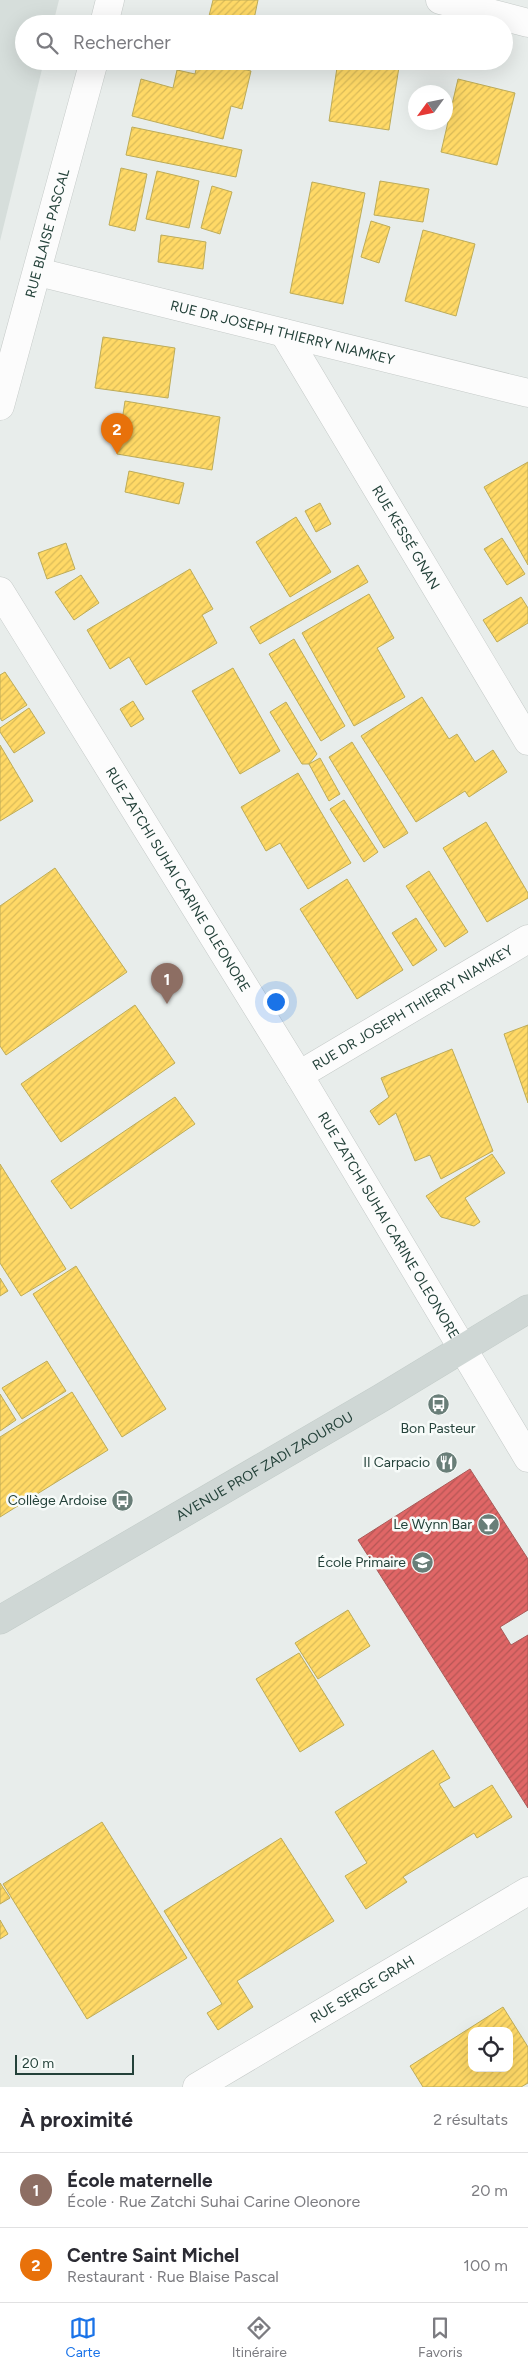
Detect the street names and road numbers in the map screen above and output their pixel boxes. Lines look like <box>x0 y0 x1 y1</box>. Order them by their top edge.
street label: RUE BLAISE PASCAL <box>21 166 73 300</box>
street label: RUE DR JOSEPH THIERRY NIAMKEY <box>169 297 397 368</box>
street label: RUE KESSÉ GNAN <box>369 482 444 592</box>
street label: RUE ZATCHI SUHAI CARINE OLEONORE <box>102 764 254 995</box>
street label: RUE DR JOSEPH THIERRY NIAMKEY <box>309 941 516 1074</box>
street label: RUE ZATCHI SUHAI CARINE OLEONORE <box>315 1109 463 1342</box>
street label: AVENUE PROF ZADI ZAOUROU <box>173 1408 356 1524</box>
street label: RUE SERGE GRAH <box>307 1952 417 2027</box>

